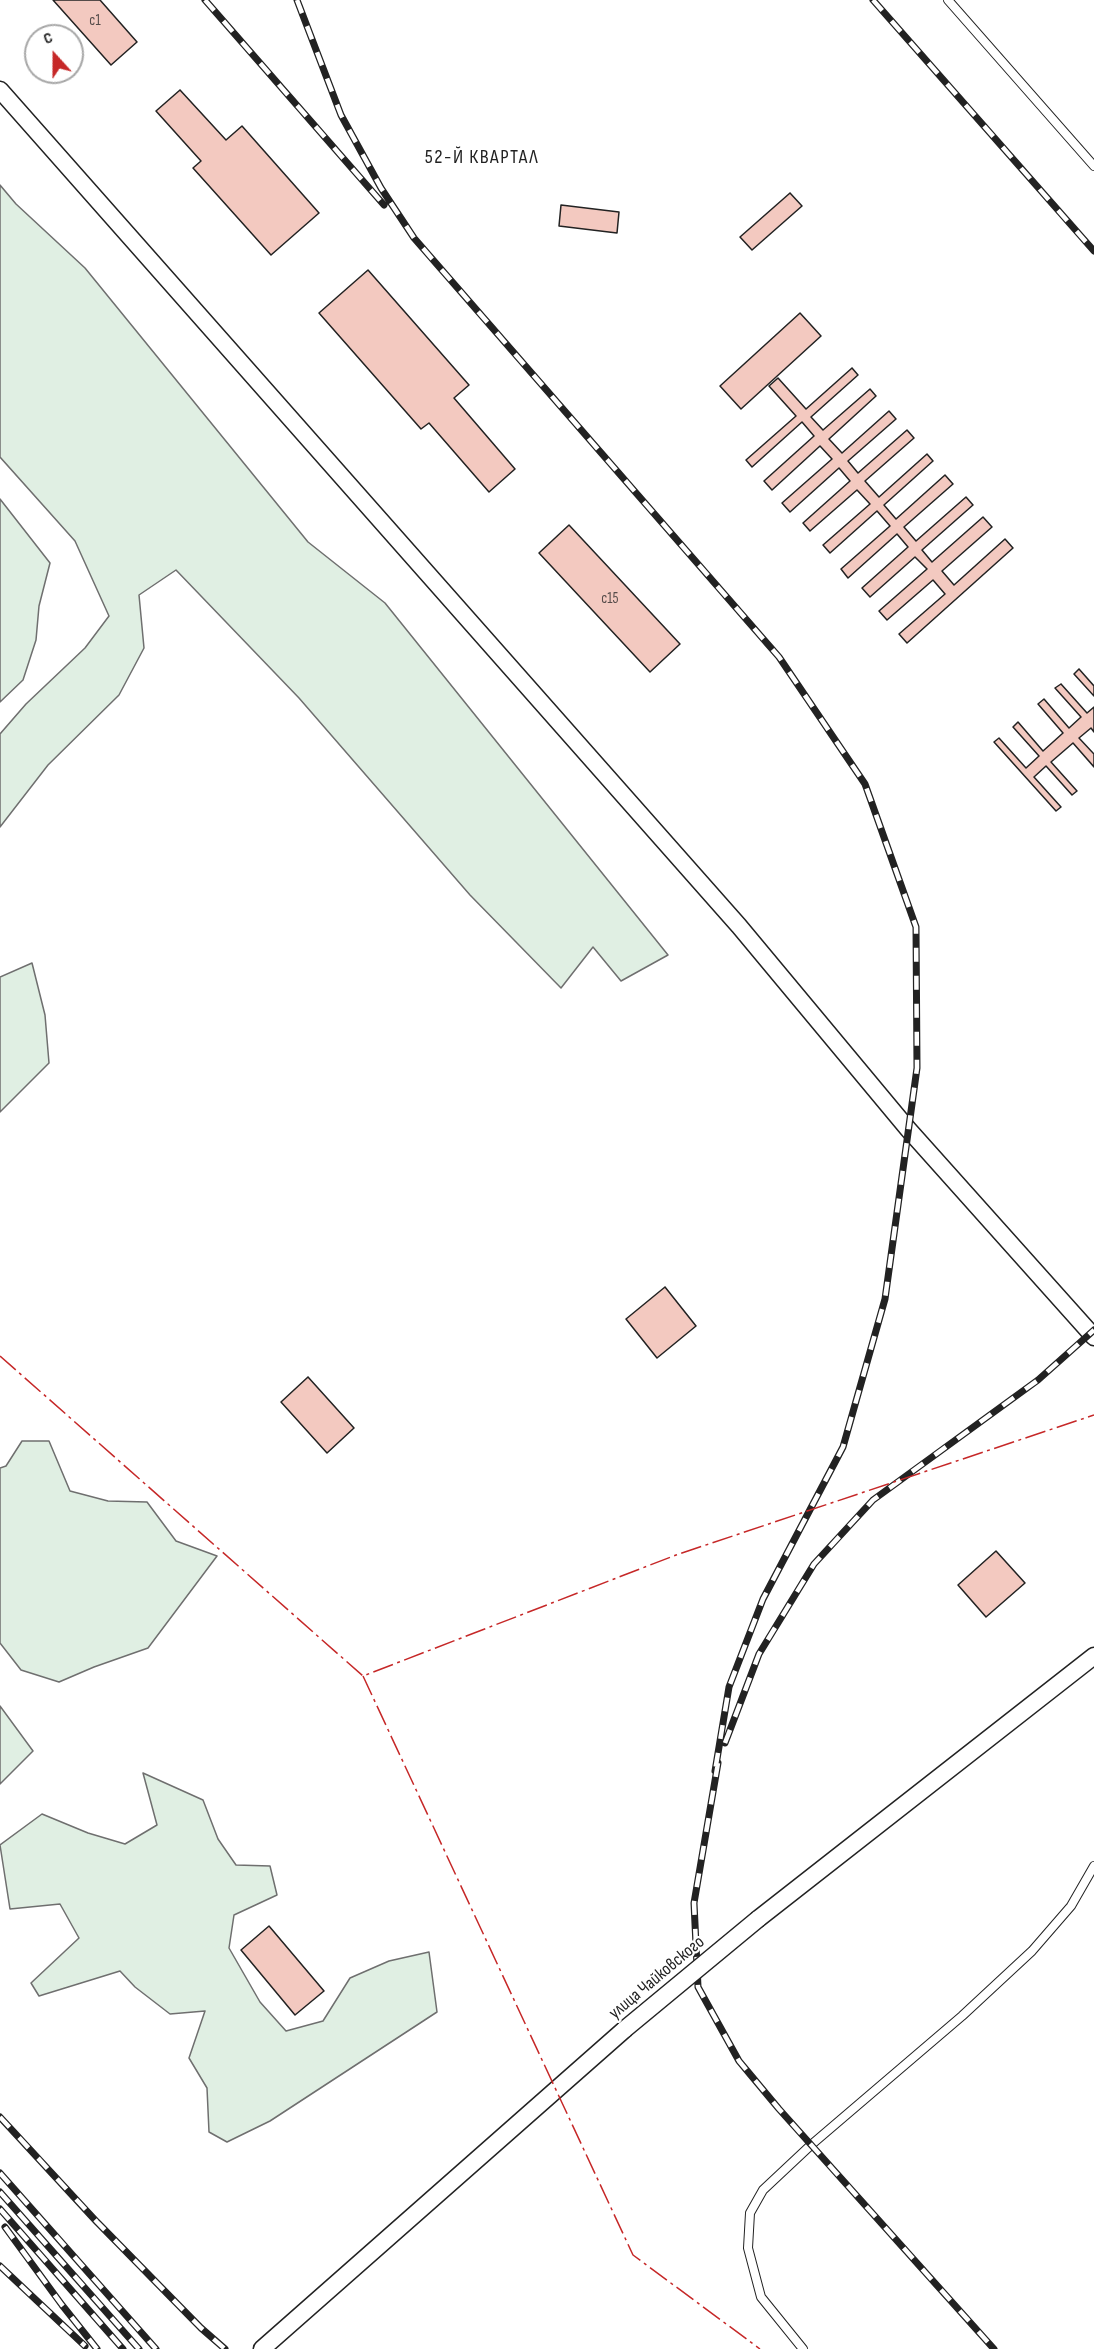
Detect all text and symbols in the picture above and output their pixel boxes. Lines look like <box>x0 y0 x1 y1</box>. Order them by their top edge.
house number: с1 <box>89 12 101 30</box>
north arrow <box>24 24 84 84</box>
text: С <box>41 28 55 49</box>
district label: 52-Й КВАРТАЛ <box>425 146 539 170</box>
house number: с15 <box>601 590 619 608</box>
street label: улица Чайковского <box>605 1932 709 2024</box>

